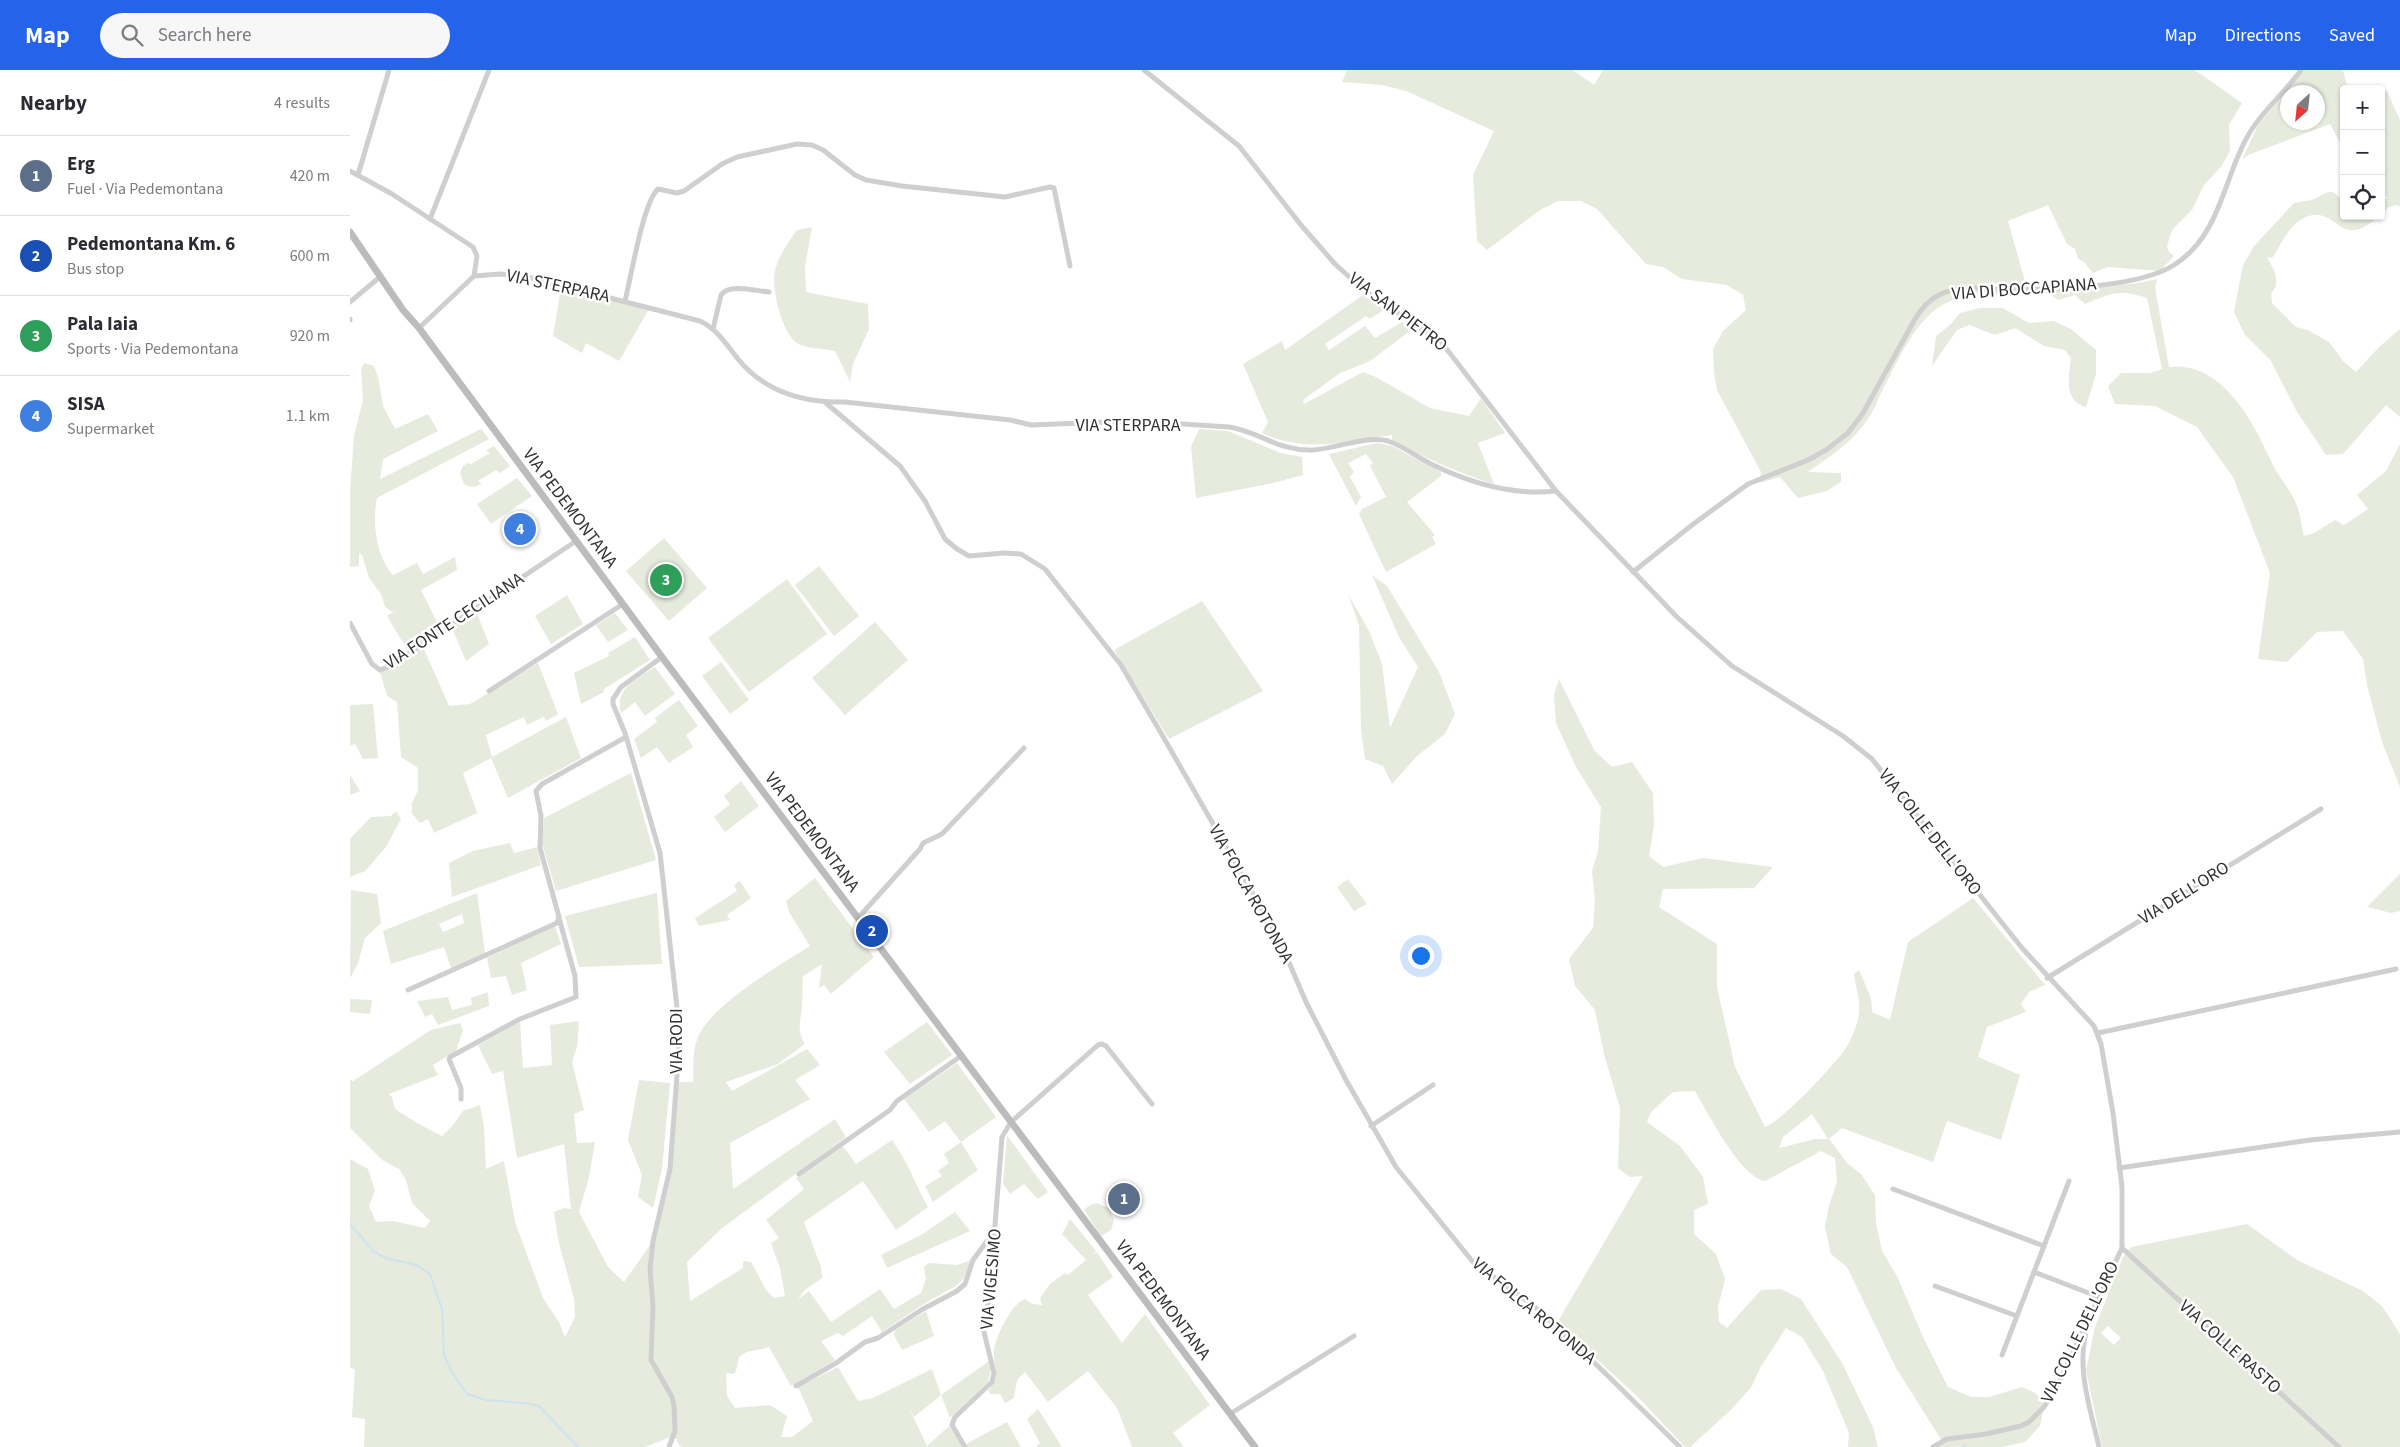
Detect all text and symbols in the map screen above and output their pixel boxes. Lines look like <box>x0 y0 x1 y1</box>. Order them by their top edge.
search box <box>100 13 450 58</box>
text: Map <box>25 18 70 53</box>
icon: search <box>118 21 146 49</box>
text: Search here <box>158 22 251 49</box>
text: Map <box>2165 23 2197 48</box>
text: Directions <box>2225 23 2301 48</box>
text: Saved <box>2329 23 2375 48</box>
north arrow <box>2280 85 2325 130</box>
map controls <box>2340 85 2385 220</box>
button: + <box>2340 85 2385 130</box>
text: Nearby <box>20 88 87 118</box>
text: 4 results <box>274 92 330 114</box>
button: − <box>2340 130 2385 175</box>
text: Erg <box>67 151 95 178</box>
text: 1 <box>32 165 40 187</box>
text: 420 m <box>290 165 330 187</box>
button: locate <box>2340 175 2385 220</box>
text: Fuel · Via Pedemontana <box>67 178 223 200</box>
text: Pedemontana Km. 6 <box>67 231 235 258</box>
text: 2 <box>32 245 40 267</box>
text: 600 m <box>290 245 330 267</box>
text: Bus stop <box>67 258 124 280</box>
street label: VIA STERPARA <box>504 263 612 309</box>
street label: VIA SAN PIETRO <box>1343 266 1453 358</box>
street label: VIA DI BOCCAPIANA <box>1951 271 2098 307</box>
text: Pala Iaia <box>67 311 138 338</box>
text: 3 <box>32 325 40 347</box>
text: 920 m <box>290 325 330 347</box>
text: Sports · Via Pedemontana <box>67 338 239 360</box>
text: SISA <box>67 391 105 418</box>
text: 4 <box>32 405 40 427</box>
text: 1.1 km <box>286 405 330 427</box>
street label: VIA STERPARA <box>1075 413 1181 438</box>
text: Supermarket <box>67 418 154 440</box>
street label: VIA PEDEMONTANA <box>517 443 624 573</box>
pin: 4 <box>504 510 536 548</box>
pin: 3 <box>650 561 682 599</box>
street label: VIA FONTE CECILIANA <box>379 566 529 676</box>
street label: VIA COLLE DELL'ORO <box>1873 763 1988 901</box>
street label: VIA PEDEMONTANA <box>759 767 866 897</box>
street label: VIA FOLCA ROTONDA <box>1202 820 1300 968</box>
street label: VIA DELL'ORO <box>2134 855 2234 931</box>
pin: 2 <box>856 912 888 950</box>
your location <box>1408 943 1434 969</box>
street label: VIA RODI <box>664 1008 689 1074</box>
pin: 1 <box>1108 1180 1140 1218</box>
street label: VIA VIGESIMO <box>974 1227 1008 1331</box>
street label: VIA PEDEMONTANA <box>1110 1235 1217 1365</box>
street label: VIA FOLCA ROTONDA <box>1467 1252 1602 1371</box>
street label: VIA COLLE DELL'ORO <box>2035 1257 2125 1407</box>
street label: VIA COLLE RASTO <box>2173 1294 2287 1400</box>

